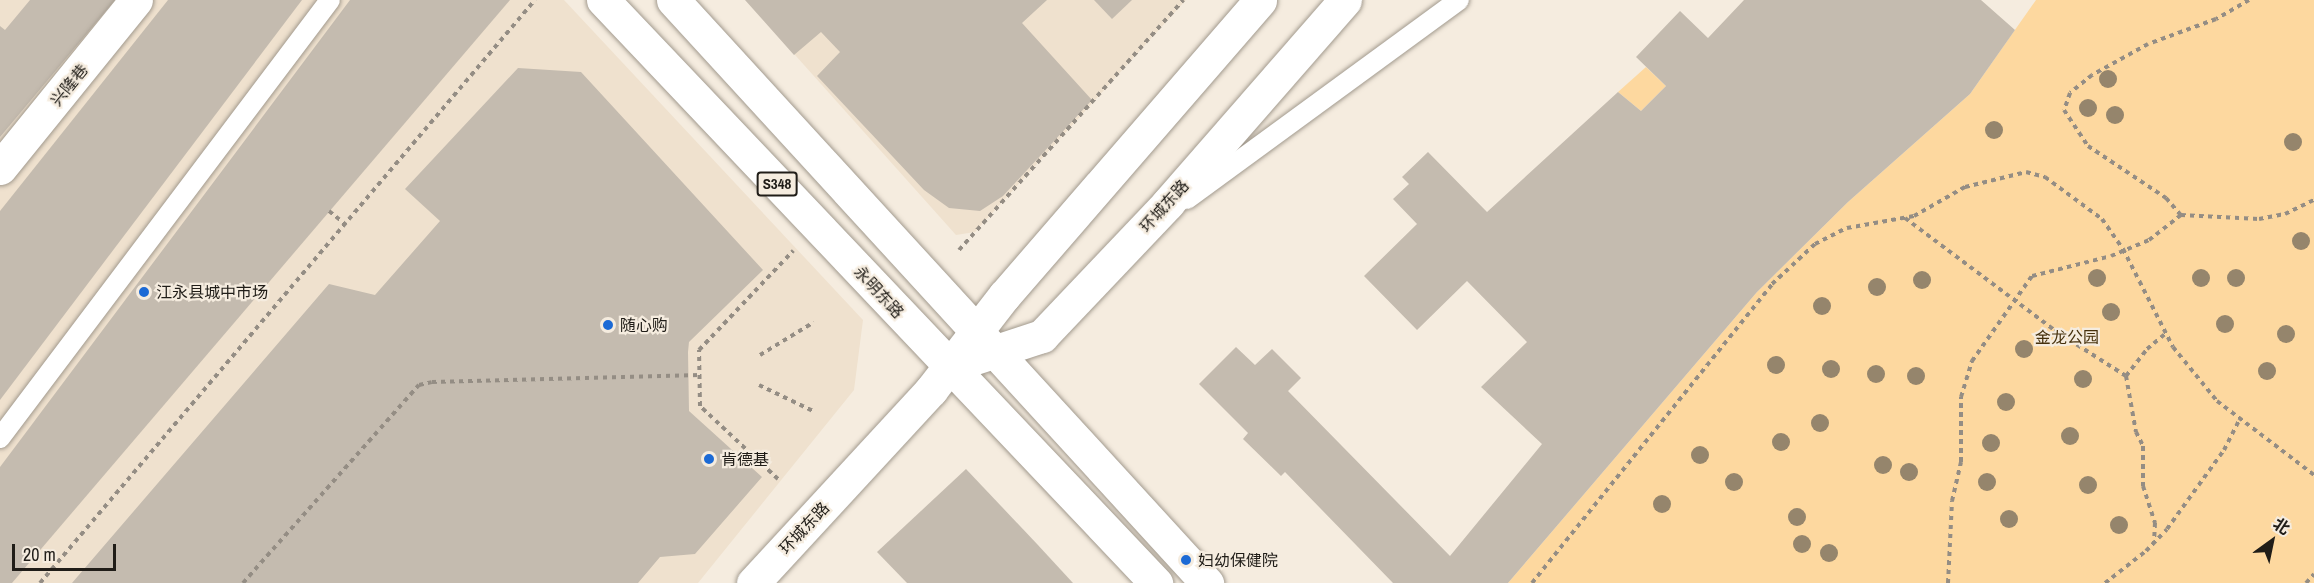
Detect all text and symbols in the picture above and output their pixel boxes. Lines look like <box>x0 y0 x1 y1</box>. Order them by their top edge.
street label: 兴隆巷 <box>46 60 92 110</box>
road number: S348 <box>756 172 798 196</box>
street label: 环城东路 <box>1135 176 1193 236</box>
street label: 永明东路 <box>850 262 908 322</box>
place label: 江永县城中市场 <box>156 282 268 302</box>
marker: 江永县城中市场 <box>137 285 151 299</box>
place label: 随心购 <box>620 315 668 335</box>
marker: 随心购 <box>601 318 615 332</box>
park label: 金龙公园 <box>2035 327 2099 347</box>
place label: 肯德基 <box>721 449 769 469</box>
marker: 肯德基 <box>702 452 716 466</box>
street label: 环城东路 <box>775 498 833 558</box>
north arrow <box>2242 511 2302 571</box>
text: 北 <box>2269 512 2295 539</box>
scale bar <box>15 532 118 570</box>
text: 20 m <box>23 542 56 567</box>
place label: 妇幼保健院 <box>1198 550 1278 570</box>
marker: 妇幼保健院 <box>1179 553 1193 567</box>

